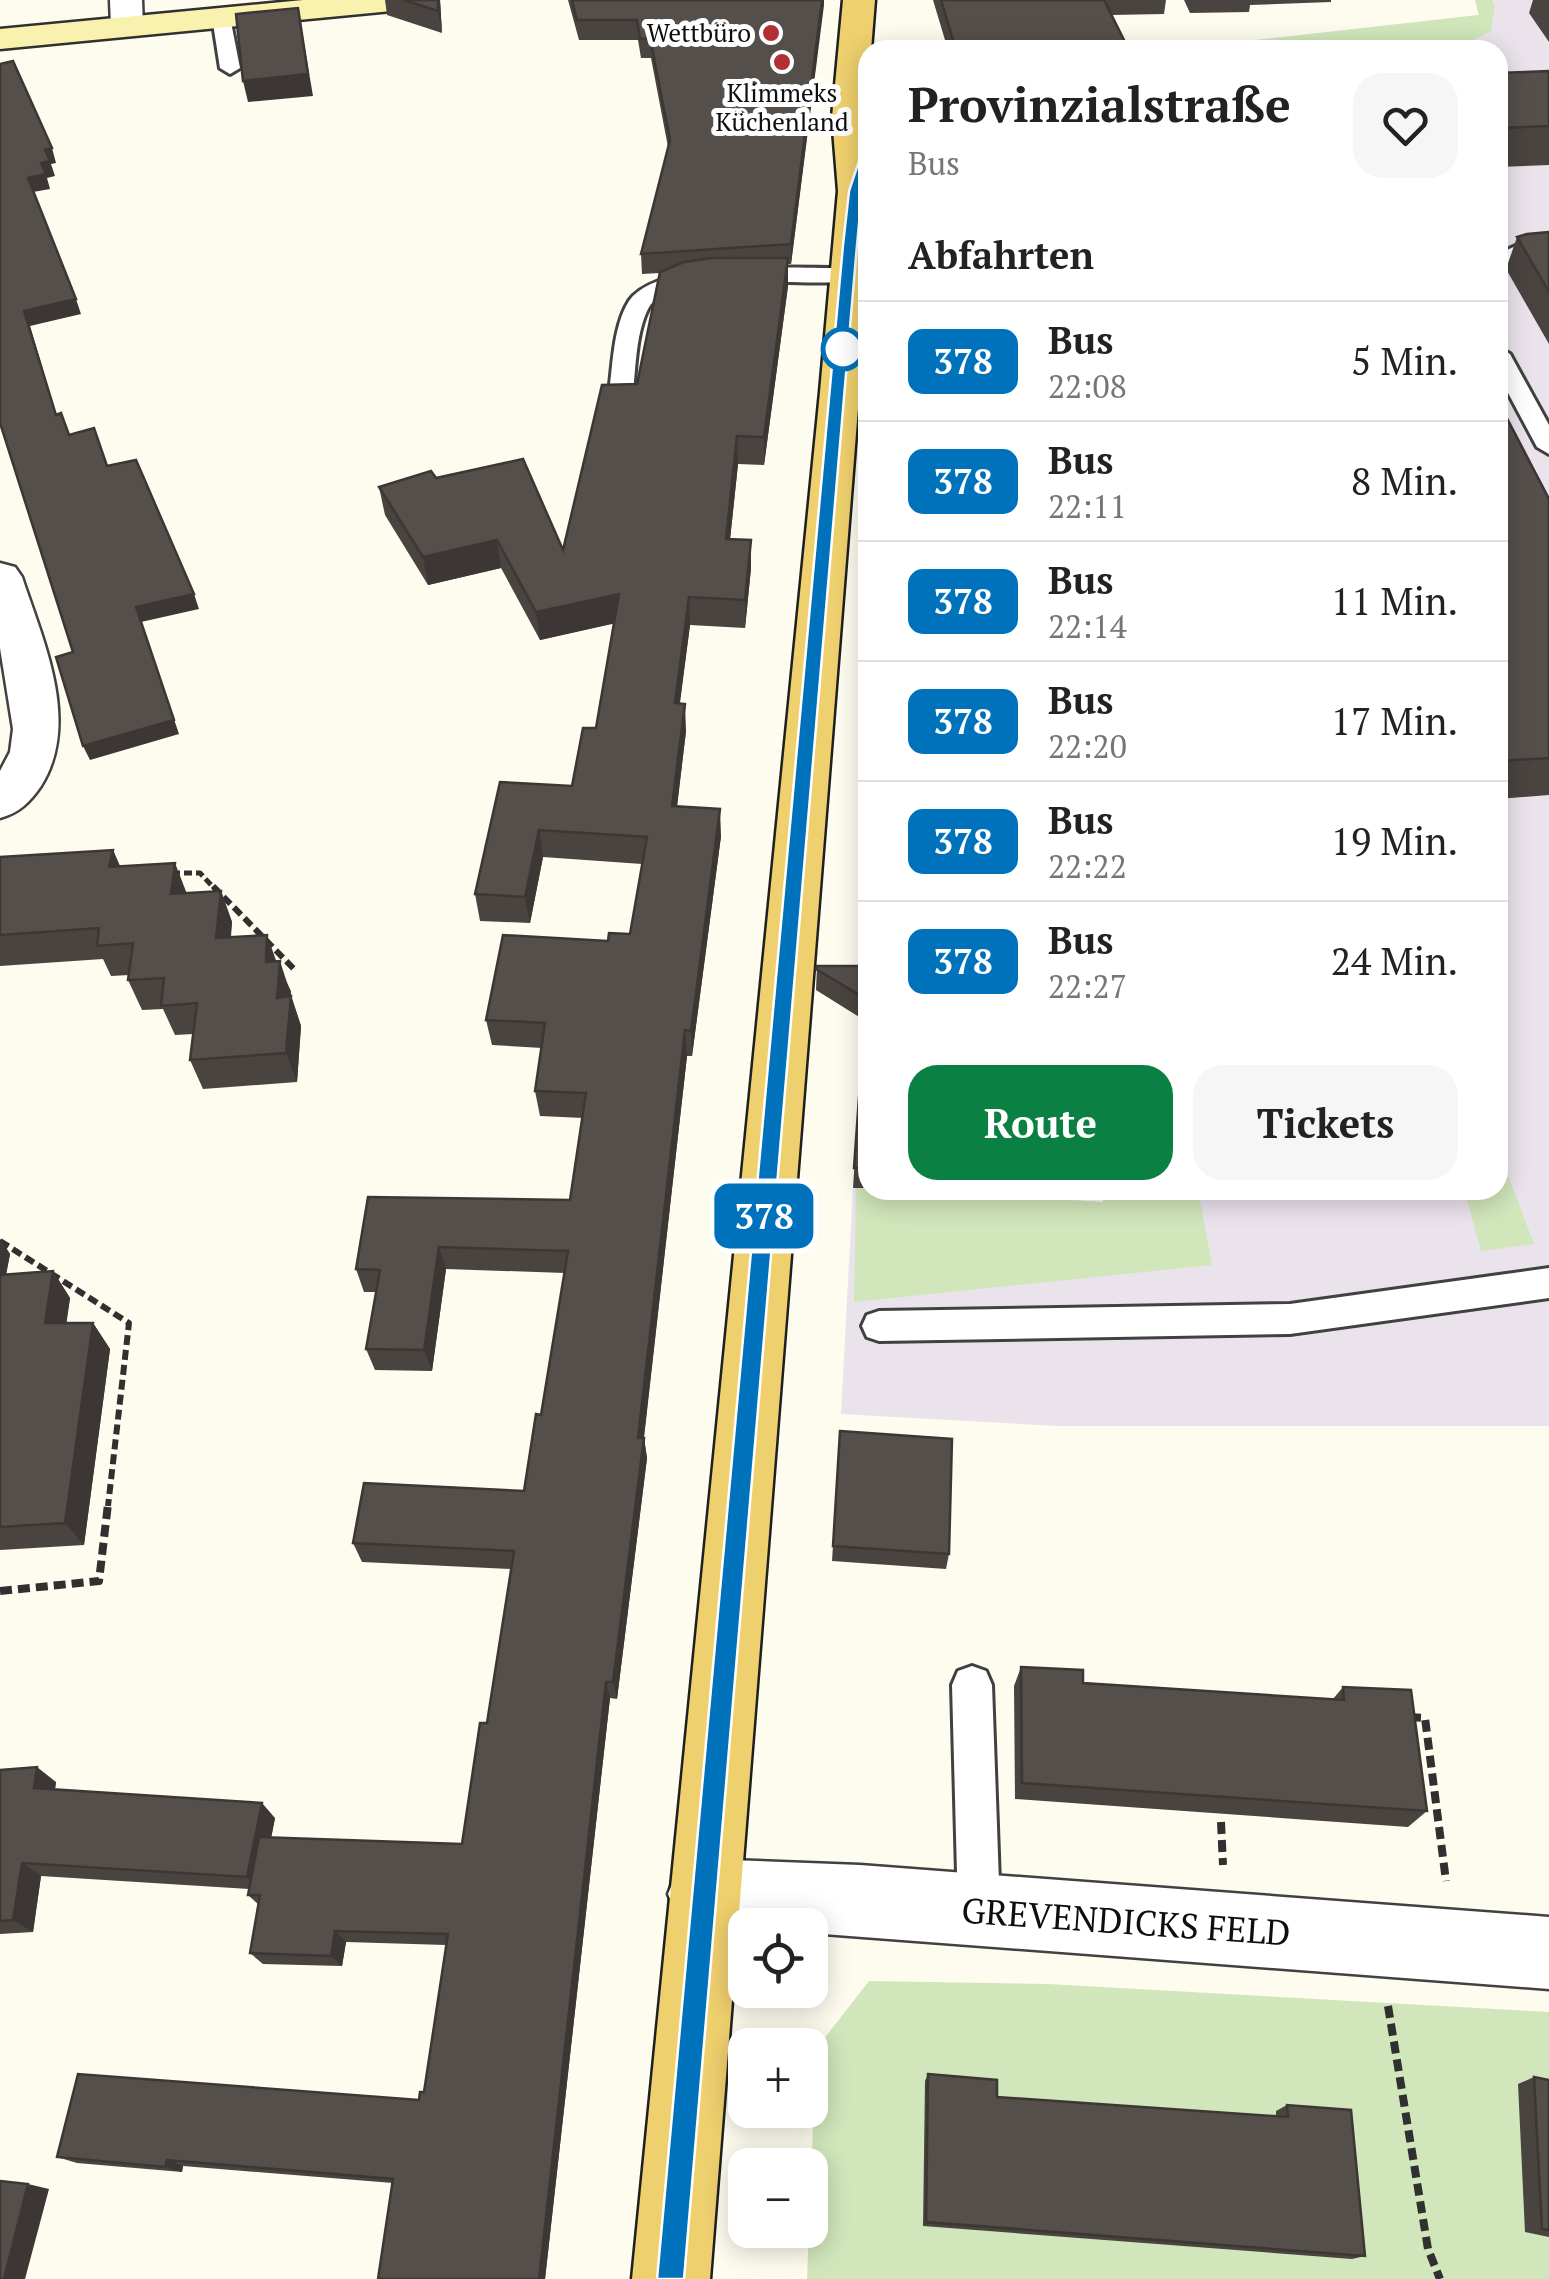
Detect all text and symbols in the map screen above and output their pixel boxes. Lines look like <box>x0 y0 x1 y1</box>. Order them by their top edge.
place label: Wettbüro <box>647 16 751 49</box>
marker: Wettbüro <box>760 22 782 44</box>
marker: Klimmeks Küchenland <box>771 51 793 73</box>
text: Provinzialstraße <box>908 72 1291 136</box>
button: heart <box>1353 73 1458 178</box>
place label: Klimmeks Küchenland <box>715 76 849 138</box>
text: Bus <box>908 142 960 184</box>
text: Abfahrten <box>908 230 1094 280</box>
text: Bus <box>1048 315 1113 365</box>
unlabelled marker <box>822 328 864 370</box>
text: 5 Min. <box>1351 336 1458 386</box>
text: 378 <box>933 338 993 384</box>
text: 22:08 <box>1048 365 1127 407</box>
text: Bus <box>1048 435 1113 485</box>
text: 8 Min. <box>1351 456 1458 506</box>
text: 378 <box>933 458 993 504</box>
text: 22:11 <box>1048 485 1127 527</box>
text: Bus <box>1048 555 1113 605</box>
text: 11 Min. <box>1331 576 1458 626</box>
text: 378 <box>933 578 993 624</box>
text: 22:14 <box>1048 605 1127 647</box>
text: Bus <box>1048 675 1113 725</box>
text: 17 Min. <box>1331 696 1458 746</box>
text: 378 <box>933 698 993 744</box>
text: 22:20 <box>1048 725 1127 767</box>
text: Bus <box>1048 795 1113 845</box>
text: 19 Min. <box>1331 816 1458 866</box>
text: 378 <box>933 818 993 864</box>
text: 22:22 <box>1048 845 1127 887</box>
text: Bus <box>1048 915 1113 965</box>
text: 24 Min. <box>1331 936 1458 986</box>
text: 378 <box>933 938 993 984</box>
text: 22:27 <box>1048 965 1127 1007</box>
button: Route <box>908 1065 1173 1180</box>
button: Tickets <box>1193 1065 1458 1180</box>
line badge: 378 <box>706 1184 822 1248</box>
text: 378 <box>734 1193 794 1239</box>
street label: GREVENDICKS FELD <box>960 1887 1292 1955</box>
map controls <box>728 1908 828 2248</box>
button: locate <box>728 1908 828 2008</box>
button: + <box>728 2028 828 2128</box>
button: − <box>728 2148 828 2248</box>

